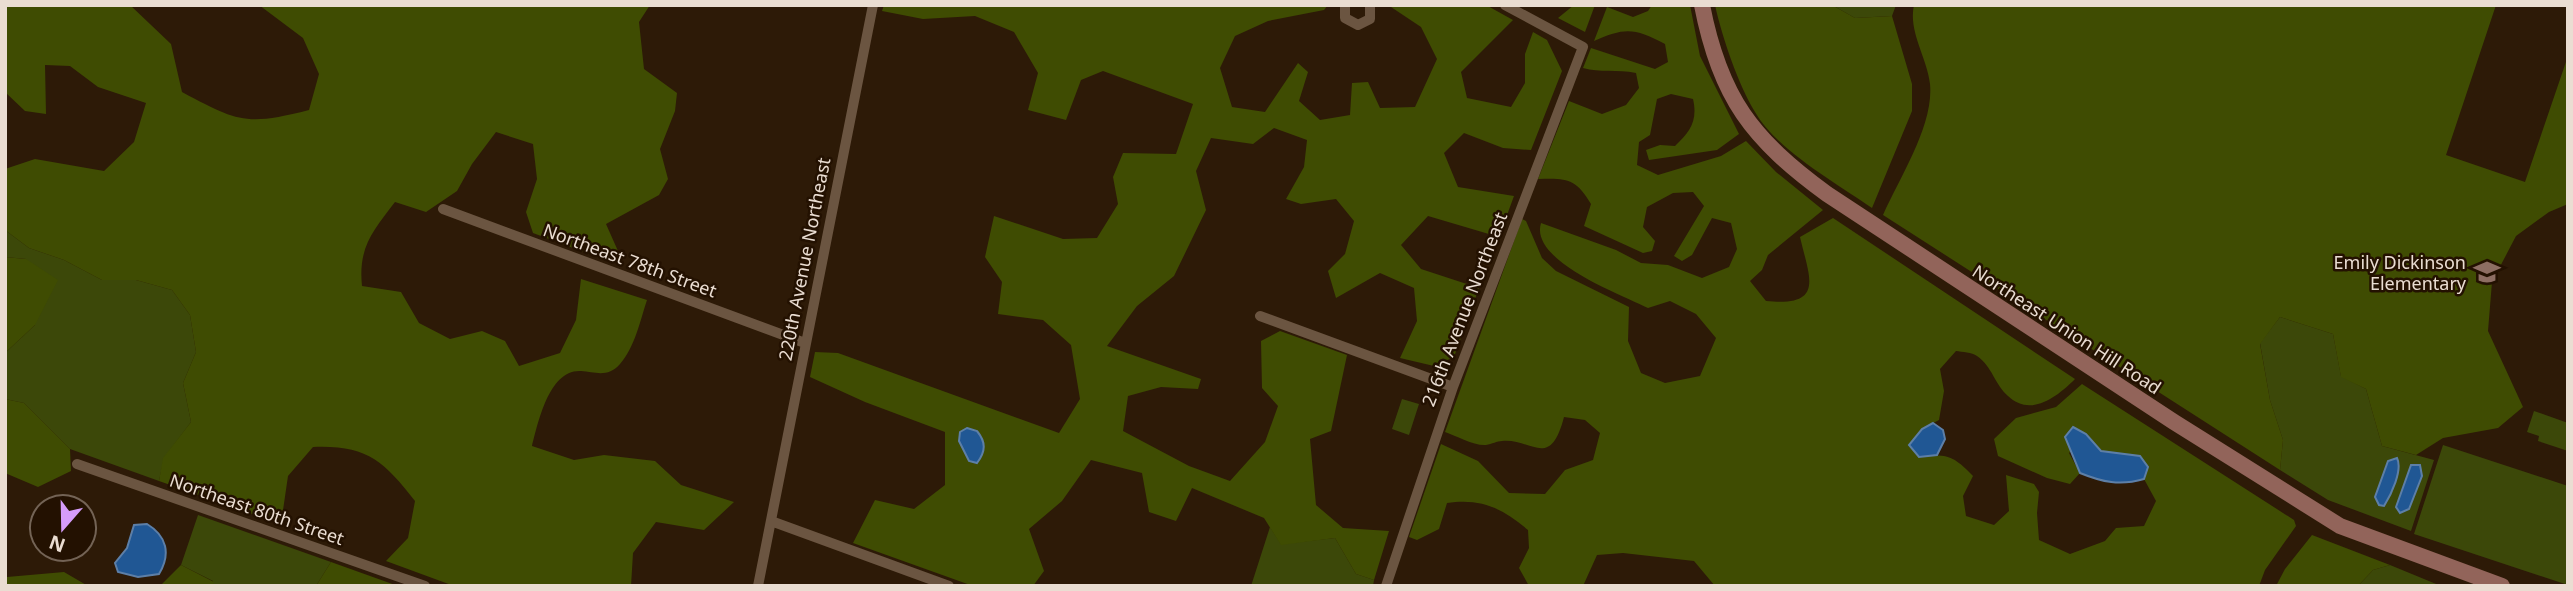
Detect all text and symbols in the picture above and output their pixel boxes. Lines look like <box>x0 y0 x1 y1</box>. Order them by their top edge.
street label: 220th Avenue Northeast <box>773 155 836 362</box>
street label: 216th Avenue Northeast <box>1416 208 1512 409</box>
street label: Northeast 78th Street <box>540 217 720 303</box>
place label: Emily Dickinson Elementary <box>2334 250 2467 295</box>
school or university icon: Emily Dickinson Elementary <box>2472 257 2502 287</box>
street label: Northeast Union Hill Road <box>1968 259 2166 399</box>
street label: Northeast 80th Street <box>167 468 348 550</box>
north arrow <box>28 493 98 563</box>
text: N <box>45 529 69 559</box>

